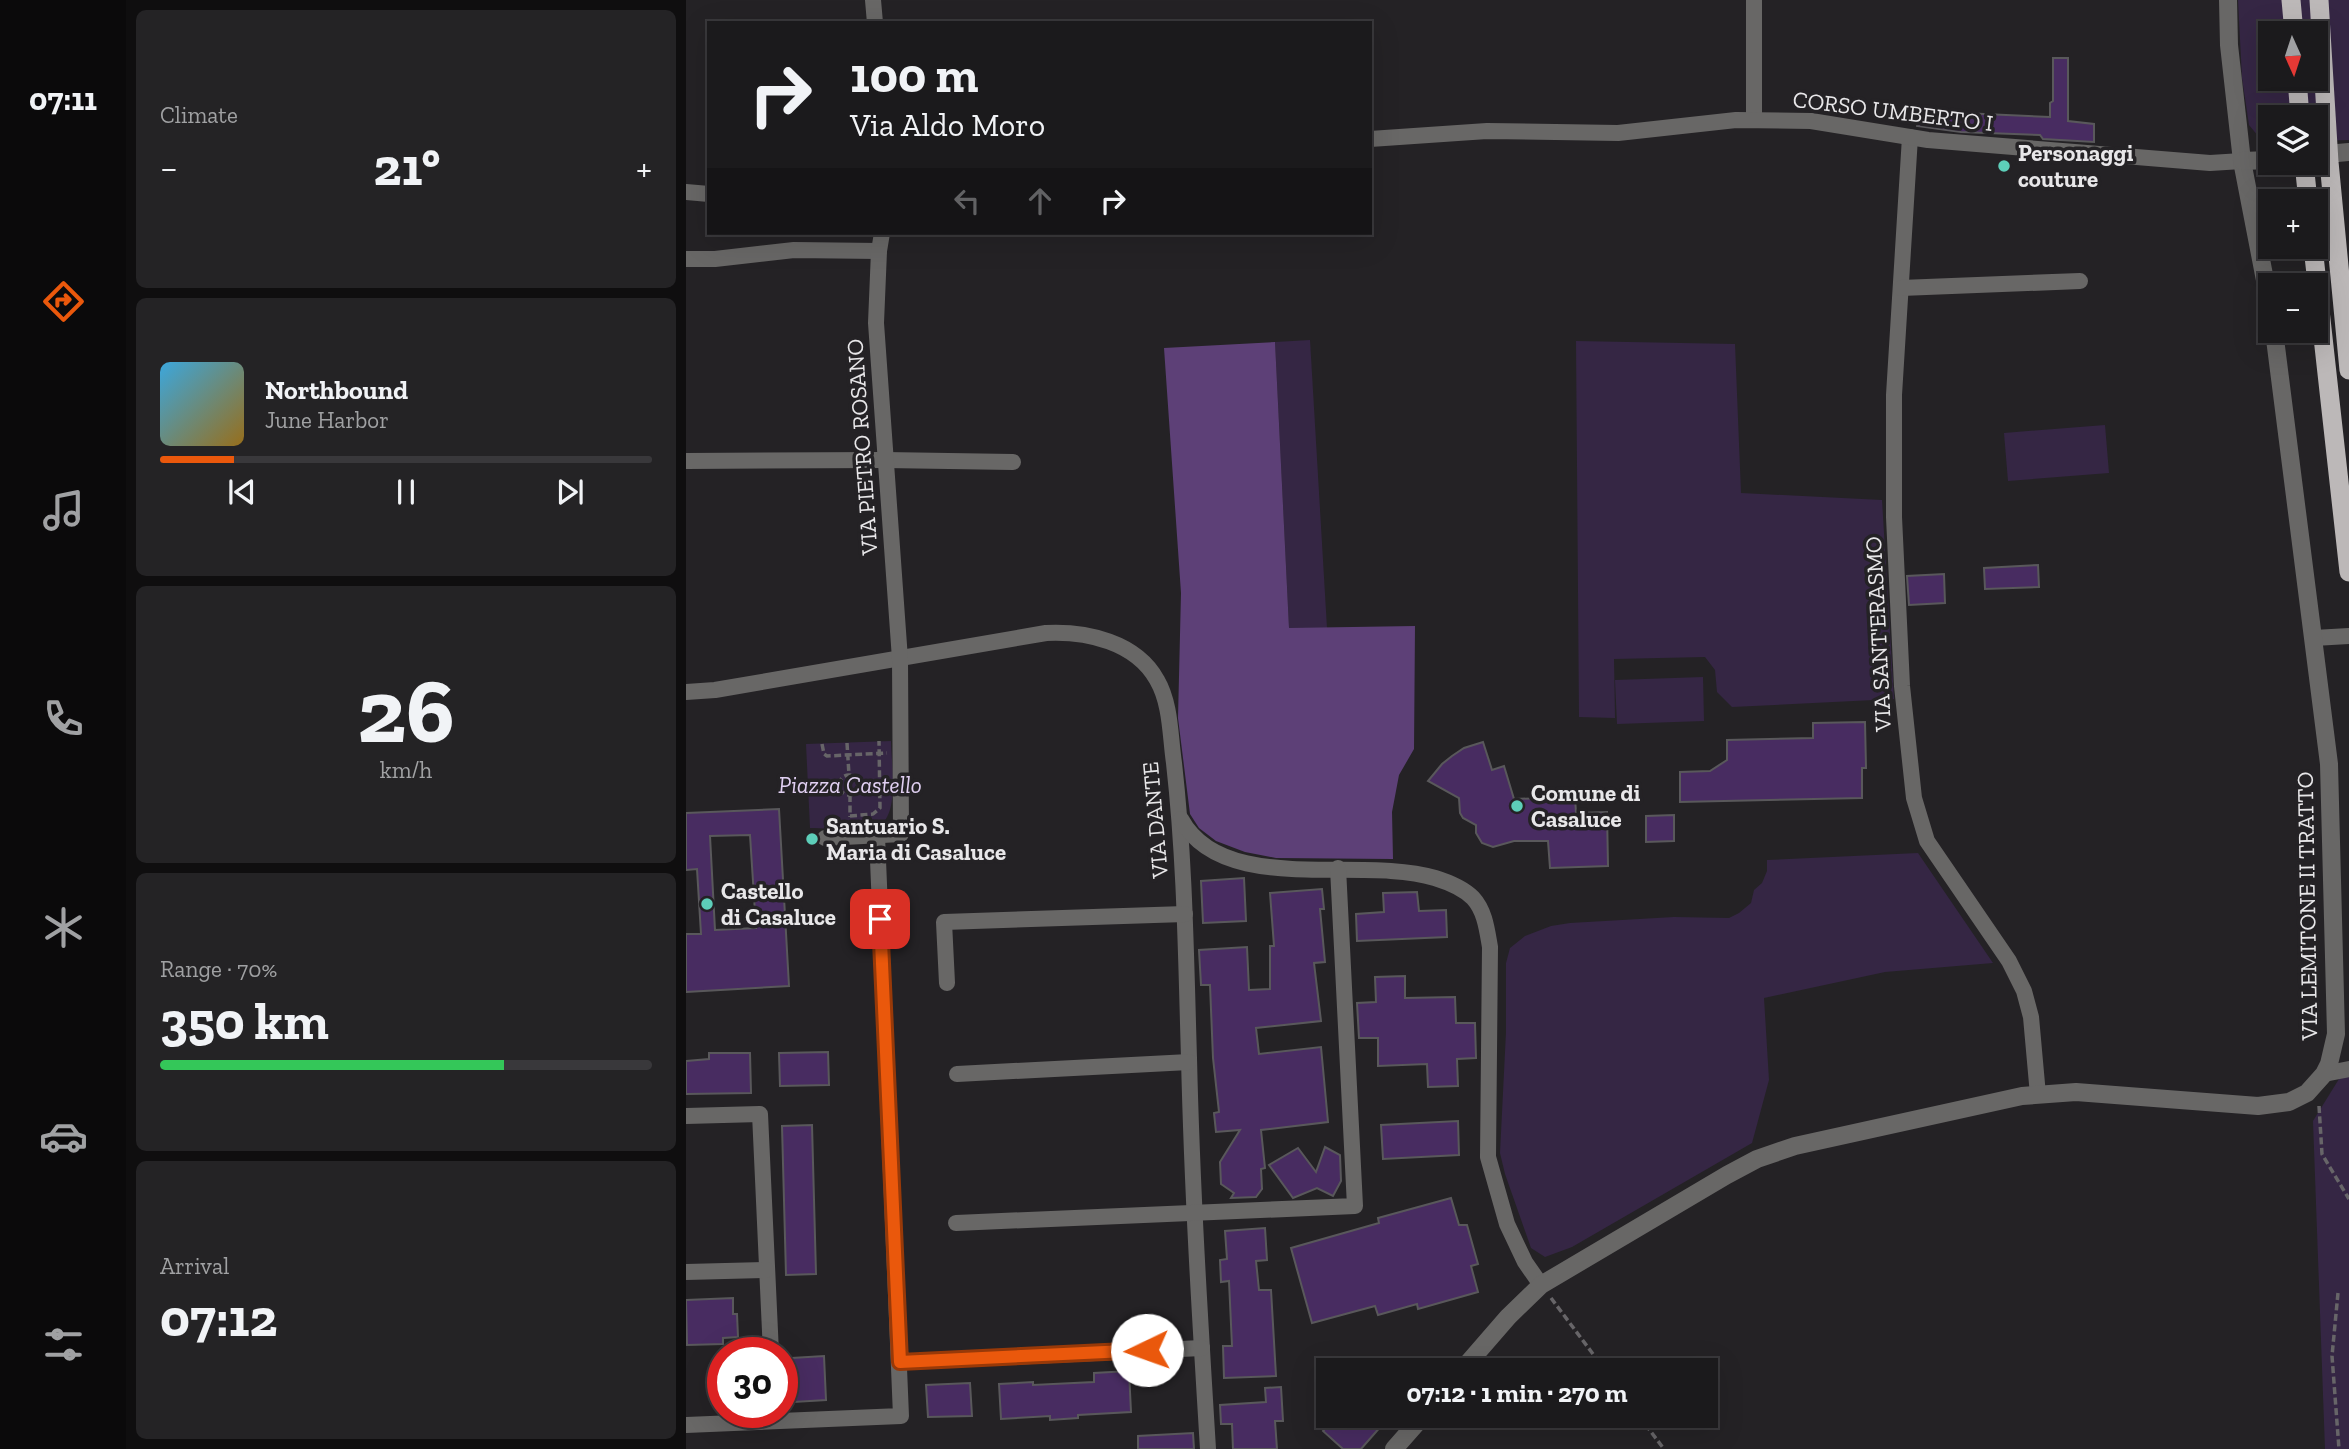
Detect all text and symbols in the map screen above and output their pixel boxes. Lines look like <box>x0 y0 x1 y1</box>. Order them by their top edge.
north arrow <box>2258 21 2328 91</box>
map controls <box>2258 21 2328 343</box>
text: 100 m <box>850 46 978 105</box>
icon: right <box>735 49 826 140</box>
text: 07:11 <box>29 80 97 118</box>
street label: CORSO UMBERTO I <box>1791 85 1995 137</box>
text: Climate <box>160 101 238 129</box>
button: layers <box>2258 105 2328 175</box>
text: Via Aldo Moro <box>850 106 1045 144</box>
text: 21° <box>373 136 440 198</box>
place label: Personaggi couture <box>2018 139 2134 193</box>
text: − <box>160 145 178 191</box>
text: + <box>636 145 652 191</box>
marker: Personaggi couture <box>1996 158 2012 174</box>
icon: left <box>948 182 986 220</box>
icon: ahead <box>1021 182 1059 220</box>
icon: right <box>1094 182 1132 220</box>
button: + <box>2258 189 2328 259</box>
button: − <box>2258 273 2328 343</box>
icon: directions <box>39 277 88 326</box>
street label: VIA PIETRO ROSANO <box>840 338 884 557</box>
text: Northbound <box>265 374 408 406</box>
text: June Harbor <box>265 406 389 434</box>
icon: previous <box>223 473 261 511</box>
icon: pause <box>387 473 425 511</box>
icon: next <box>551 473 589 511</box>
icon: music <box>39 486 88 535</box>
street label: VIA SANT'ERASMO <box>1859 536 1897 733</box>
text: 26 <box>357 656 455 765</box>
icon: phone <box>39 694 88 743</box>
text: km/h <box>380 756 432 784</box>
street label: VIA DANTE <box>1136 761 1174 880</box>
park label: Piazza Castello <box>778 771 922 799</box>
street label: VIA LEMITONE II TRATTO <box>2291 771 2323 1042</box>
place label: Comune di Casaluce <box>1531 779 1641 833</box>
marker: Comune di Casaluce <box>1509 798 1525 814</box>
place label: Santuario S. Maria di Casaluce <box>826 812 1006 866</box>
marker: Santuario S. Maria di Casaluce <box>804 831 820 847</box>
place label: Castello di Casaluce <box>721 877 836 931</box>
pin <box>850 889 910 949</box>
marker: Castello di Casaluce <box>699 896 715 912</box>
icon: arrive <box>861 900 899 938</box>
icon: climate <box>39 903 88 952</box>
text: Range · 70% <box>160 955 277 983</box>
text: 350 km <box>160 990 329 1052</box>
icon: car <box>39 1112 88 1161</box>
text: Arrival <box>160 1252 229 1280</box>
text: 07:12 <box>160 1287 278 1349</box>
position arrow <box>1110 1313 1184 1387</box>
icon: filters <box>39 1320 88 1369</box>
speed limit sign: 30 <box>707 1337 798 1428</box>
text: 07:12 · 1 min · 270 m <box>1407 1377 1627 1409</box>

